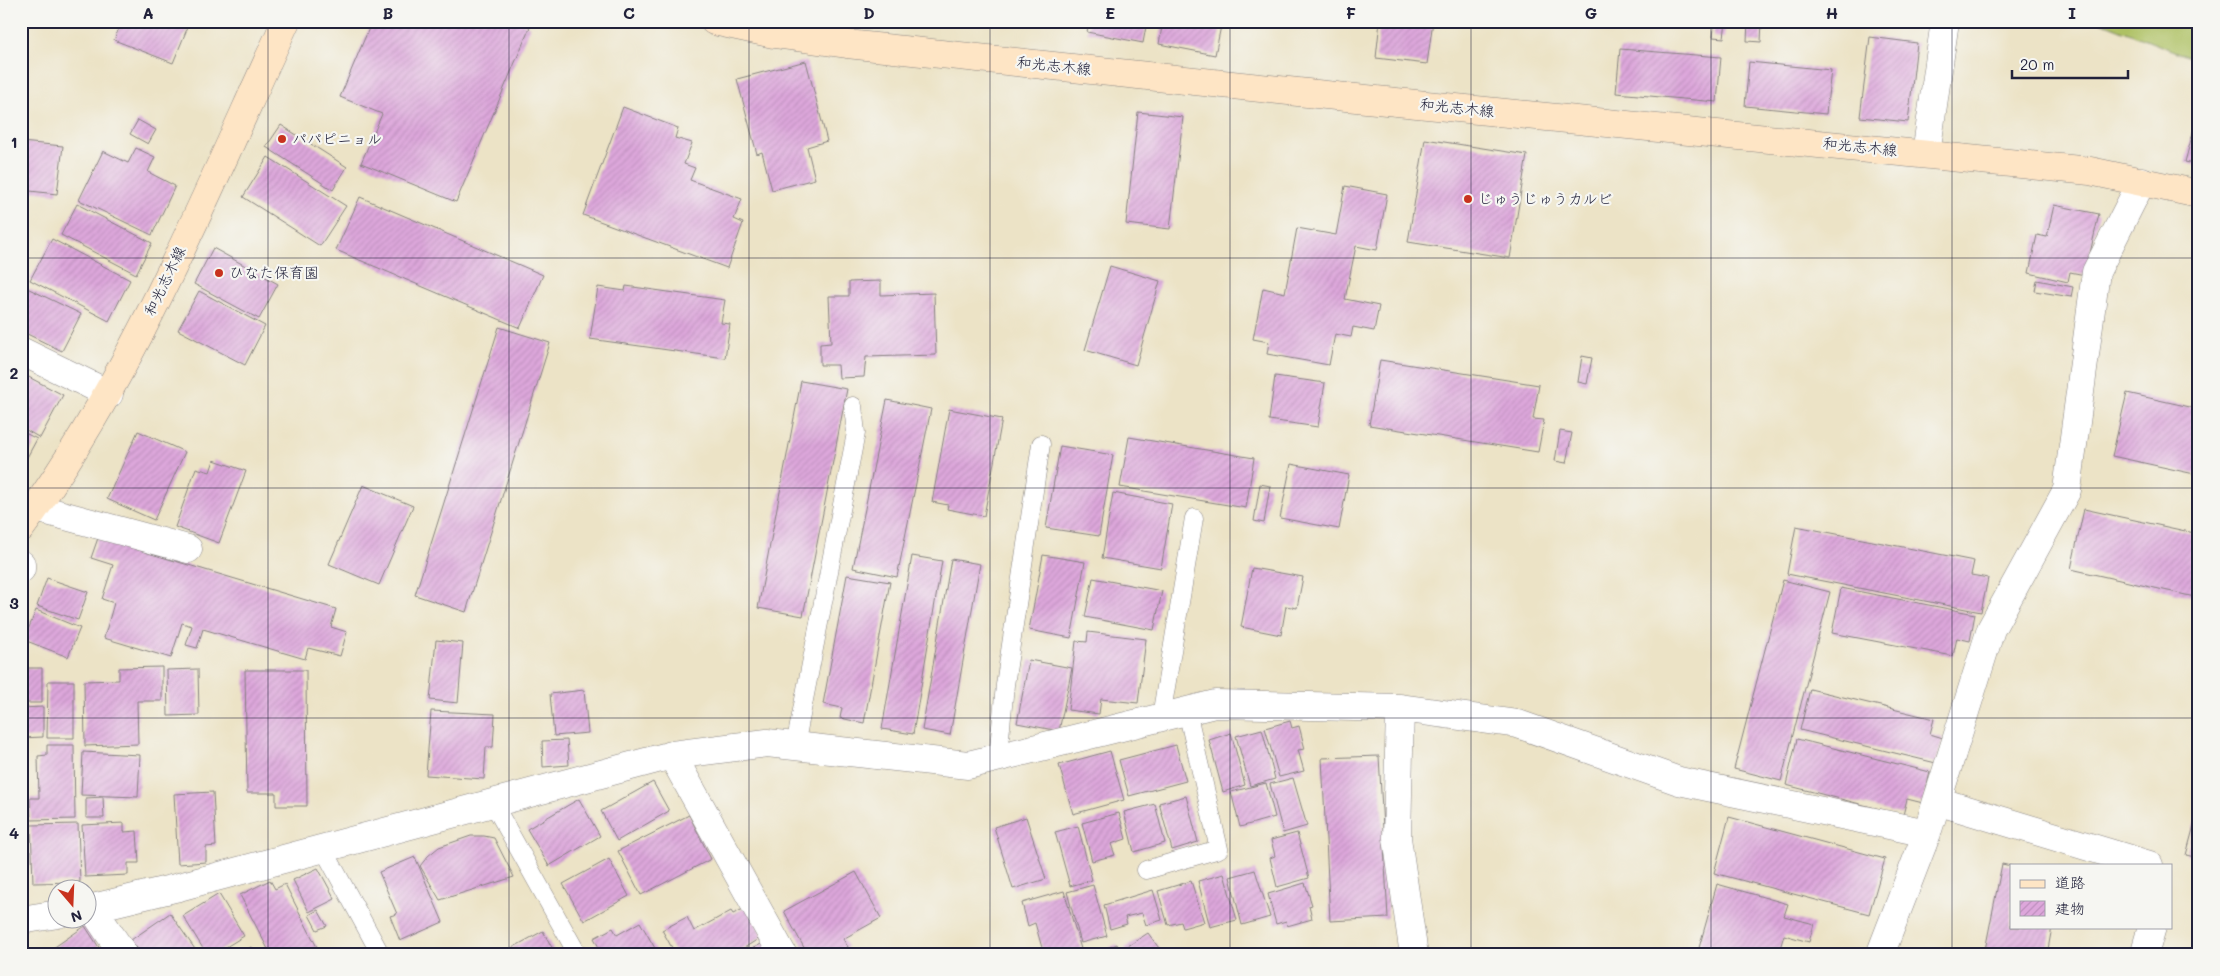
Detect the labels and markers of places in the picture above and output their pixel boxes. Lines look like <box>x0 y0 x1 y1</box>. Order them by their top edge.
place label: パパピニョル <box>292 128 382 148</box>
marker: パパピニョル <box>276 133 288 145</box>
place label: じゅうじゅうカルビ <box>1478 188 1612 208</box>
marker: じゅうじゅうカルビ <box>1462 193 1474 205</box>
place label: ひなた保育園 <box>229 262 319 282</box>
marker: ひなた保育園 <box>213 267 225 279</box>

